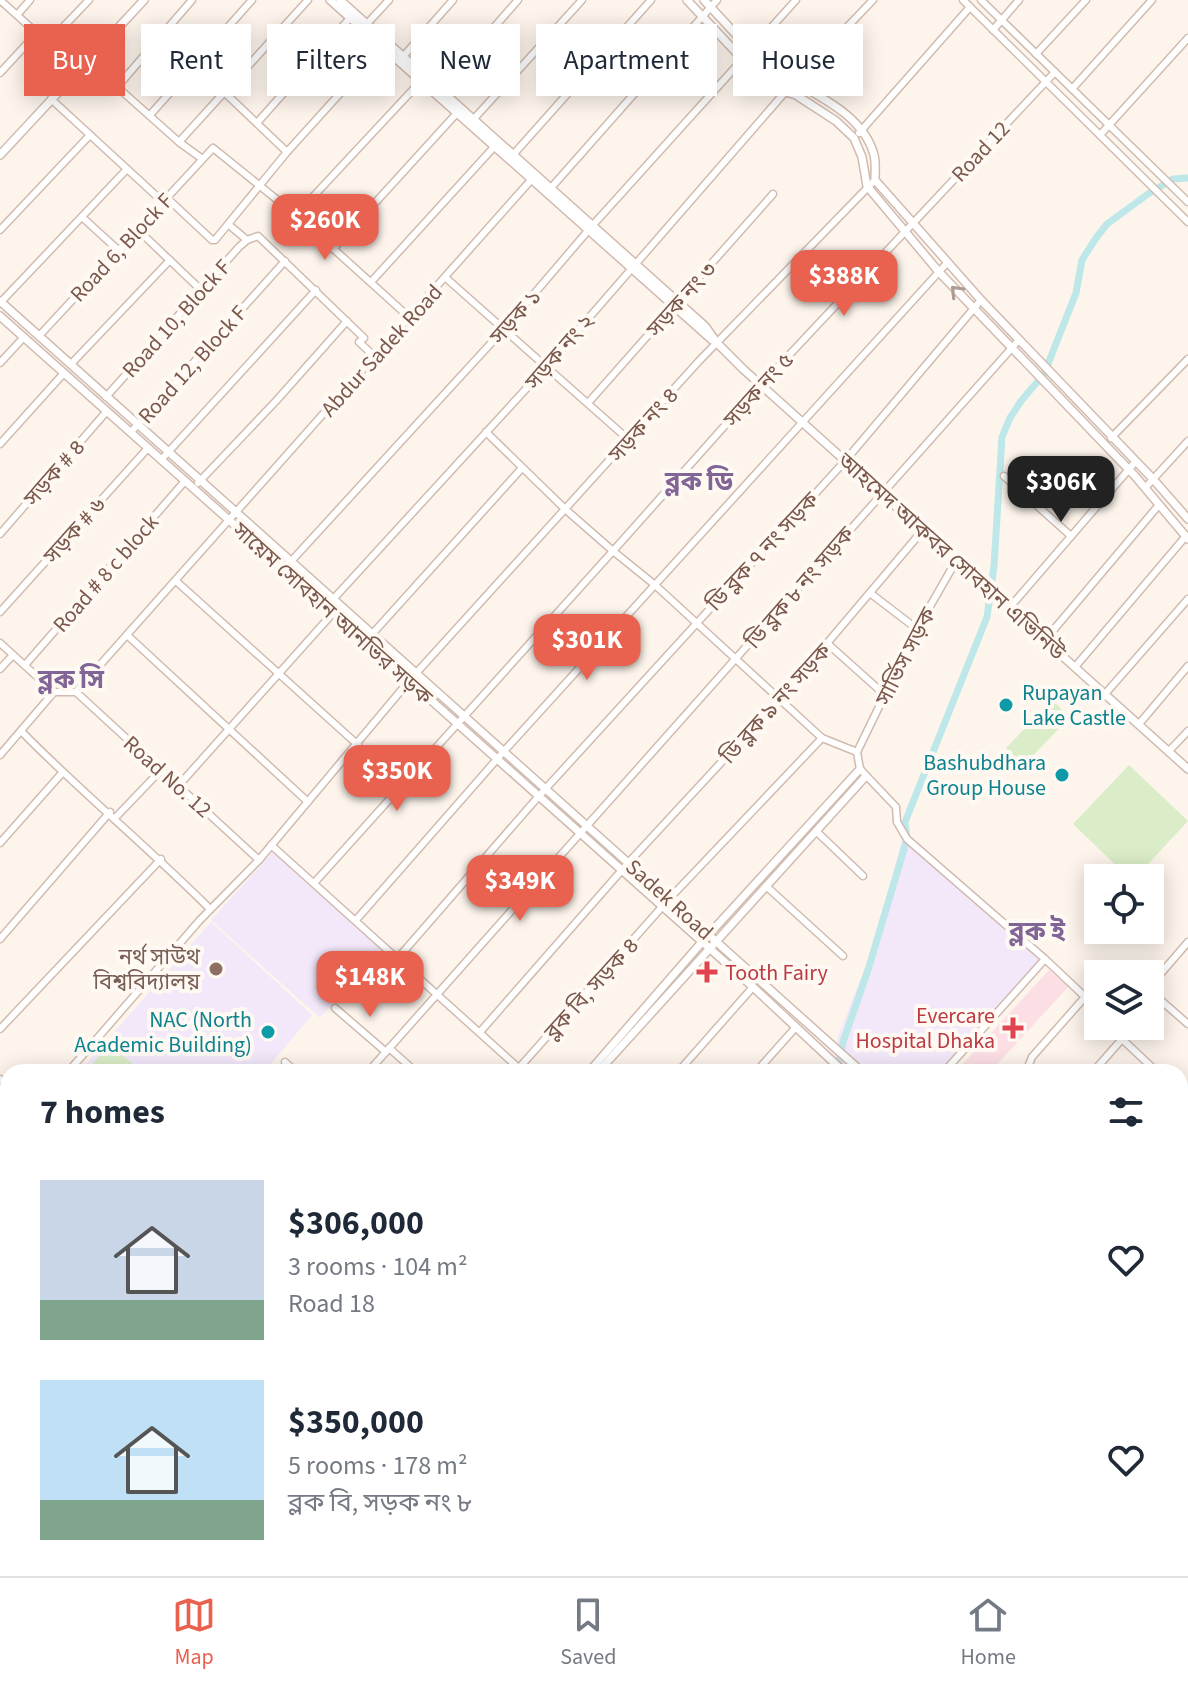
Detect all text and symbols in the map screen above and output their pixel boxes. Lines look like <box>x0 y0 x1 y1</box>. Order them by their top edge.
chip: Buy <box>24 24 125 96</box>
chip: Rent <box>141 24 251 96</box>
chip: Filters <box>267 24 395 96</box>
chip: New <box>411 24 520 96</box>
chip: Apartment <box>536 24 717 96</box>
chip: House <box>733 24 863 96</box>
street label: Road 12 <box>944 114 1017 189</box>
street label: Road 6, Block F <box>63 186 181 309</box>
pin: $260K <box>269 194 381 262</box>
text: $260K <box>290 201 360 238</box>
pin: $388K <box>788 250 900 318</box>
street label: Road 10, Block F <box>115 252 239 385</box>
street label: সড়ক নং ৩ <box>638 255 724 345</box>
text: $388K <box>809 257 879 294</box>
street label: Abdur Sadek Road <box>313 277 450 424</box>
street label: সড়ক ১ <box>482 282 549 352</box>
one-way arrow <box>951 286 966 300</box>
street label: Road 12, Block F <box>131 298 255 431</box>
street label: সড়ক নং ২ <box>517 307 602 398</box>
street label: সড়ক নং ৫ <box>715 345 801 435</box>
street label: সড়ক নং ৪ <box>600 380 686 470</box>
street label: সড়ক # ৪ <box>16 432 93 514</box>
street label: আহমেদ আকবর সোবহান এভিনিউ <box>829 445 1073 668</box>
pin: $306K <box>1005 456 1117 524</box>
district label: ব্লক ডি <box>664 463 733 500</box>
text: $306K <box>1026 463 1096 500</box>
street label: ডি ব্লক ৭ নং সড়ক <box>698 485 827 619</box>
street label: সড়ক # ৬ <box>35 490 113 572</box>
street label: Road # 8 c block <box>45 507 166 640</box>
street label: সায়েম সোবহান আনভির সড়ক <box>224 514 440 713</box>
street label: ডি ব্লক ৮ নং সড়ক <box>737 519 862 657</box>
street label: সার্ভিস সড়ক <box>867 602 944 712</box>
pin: $301K <box>531 614 643 682</box>
text: $301K <box>552 621 622 658</box>
street label: ডি ব্লক ৯ নং সড়ক <box>712 636 839 772</box>
district label: ব্লক সি <box>37 661 104 698</box>
place label: Rupayan Lake Castle <box>1022 677 1126 734</box>
marker: Rupayan Lake Castle <box>997 696 1015 714</box>
street label: Road No. 12 <box>116 728 219 825</box>
pin: $350K <box>341 745 453 813</box>
place label: Bashubdhara Group House <box>923 747 1046 804</box>
text: $350K <box>362 752 432 789</box>
marker: Bashubdhara Group House <box>1053 766 1071 784</box>
street label: Sadek Road <box>618 852 720 948</box>
pin: $349K <box>464 855 576 923</box>
text: $349K <box>485 862 555 899</box>
map controls <box>1084 864 1164 1040</box>
button: locate <box>1084 864 1164 944</box>
district label: ব্লক ই <box>1008 913 1066 950</box>
street label: ব্লক বি, সড়ক ৪ <box>536 930 647 1048</box>
place label: নর্থ সাউথ বিশ্ববিদ্যালয় <box>92 941 201 998</box>
pin: $148K <box>314 951 426 1019</box>
place label: Tooth Fairy <box>725 957 828 989</box>
text: $148K <box>335 958 405 995</box>
marker: নর্থ সাউথ বিশ্ববিদ্যালয় <box>207 960 225 978</box>
button: layers <box>1084 960 1164 1040</box>
marker: Tooth Fairy <box>696 961 718 983</box>
place label: Evercare Hospital Dhaka <box>856 1000 995 1057</box>
place label: NAC (North Academic Building) <box>74 1004 252 1061</box>
marker: Evercare Hospital Dhaka <box>1002 1017 1024 1039</box>
marker: NAC (North Academic Building) <box>259 1023 277 1041</box>
text: 7 homes <box>40 1088 165 1137</box>
icon: filters <box>1104 1090 1148 1134</box>
text: $306,000 <box>288 1199 424 1248</box>
icon: home <box>104 1212 200 1308</box>
icon: heart <box>1104 1238 1148 1282</box>
text: 3 rooms · 104 m² <box>288 1248 467 1285</box>
text: Road 18 <box>288 1285 375 1322</box>
text: $350,000 <box>288 1398 424 1447</box>
icon: home <box>104 1412 200 1508</box>
icon: heart <box>1104 1438 1148 1482</box>
text: 5 rooms · 178 m² <box>288 1447 467 1484</box>
text: ব্লক বি, সড়ক নং ৮ <box>288 1484 472 1521</box>
tab: Map <box>172 1593 216 1673</box>
tab: Saved <box>560 1593 616 1673</box>
tab: Home <box>961 1593 1016 1673</box>

